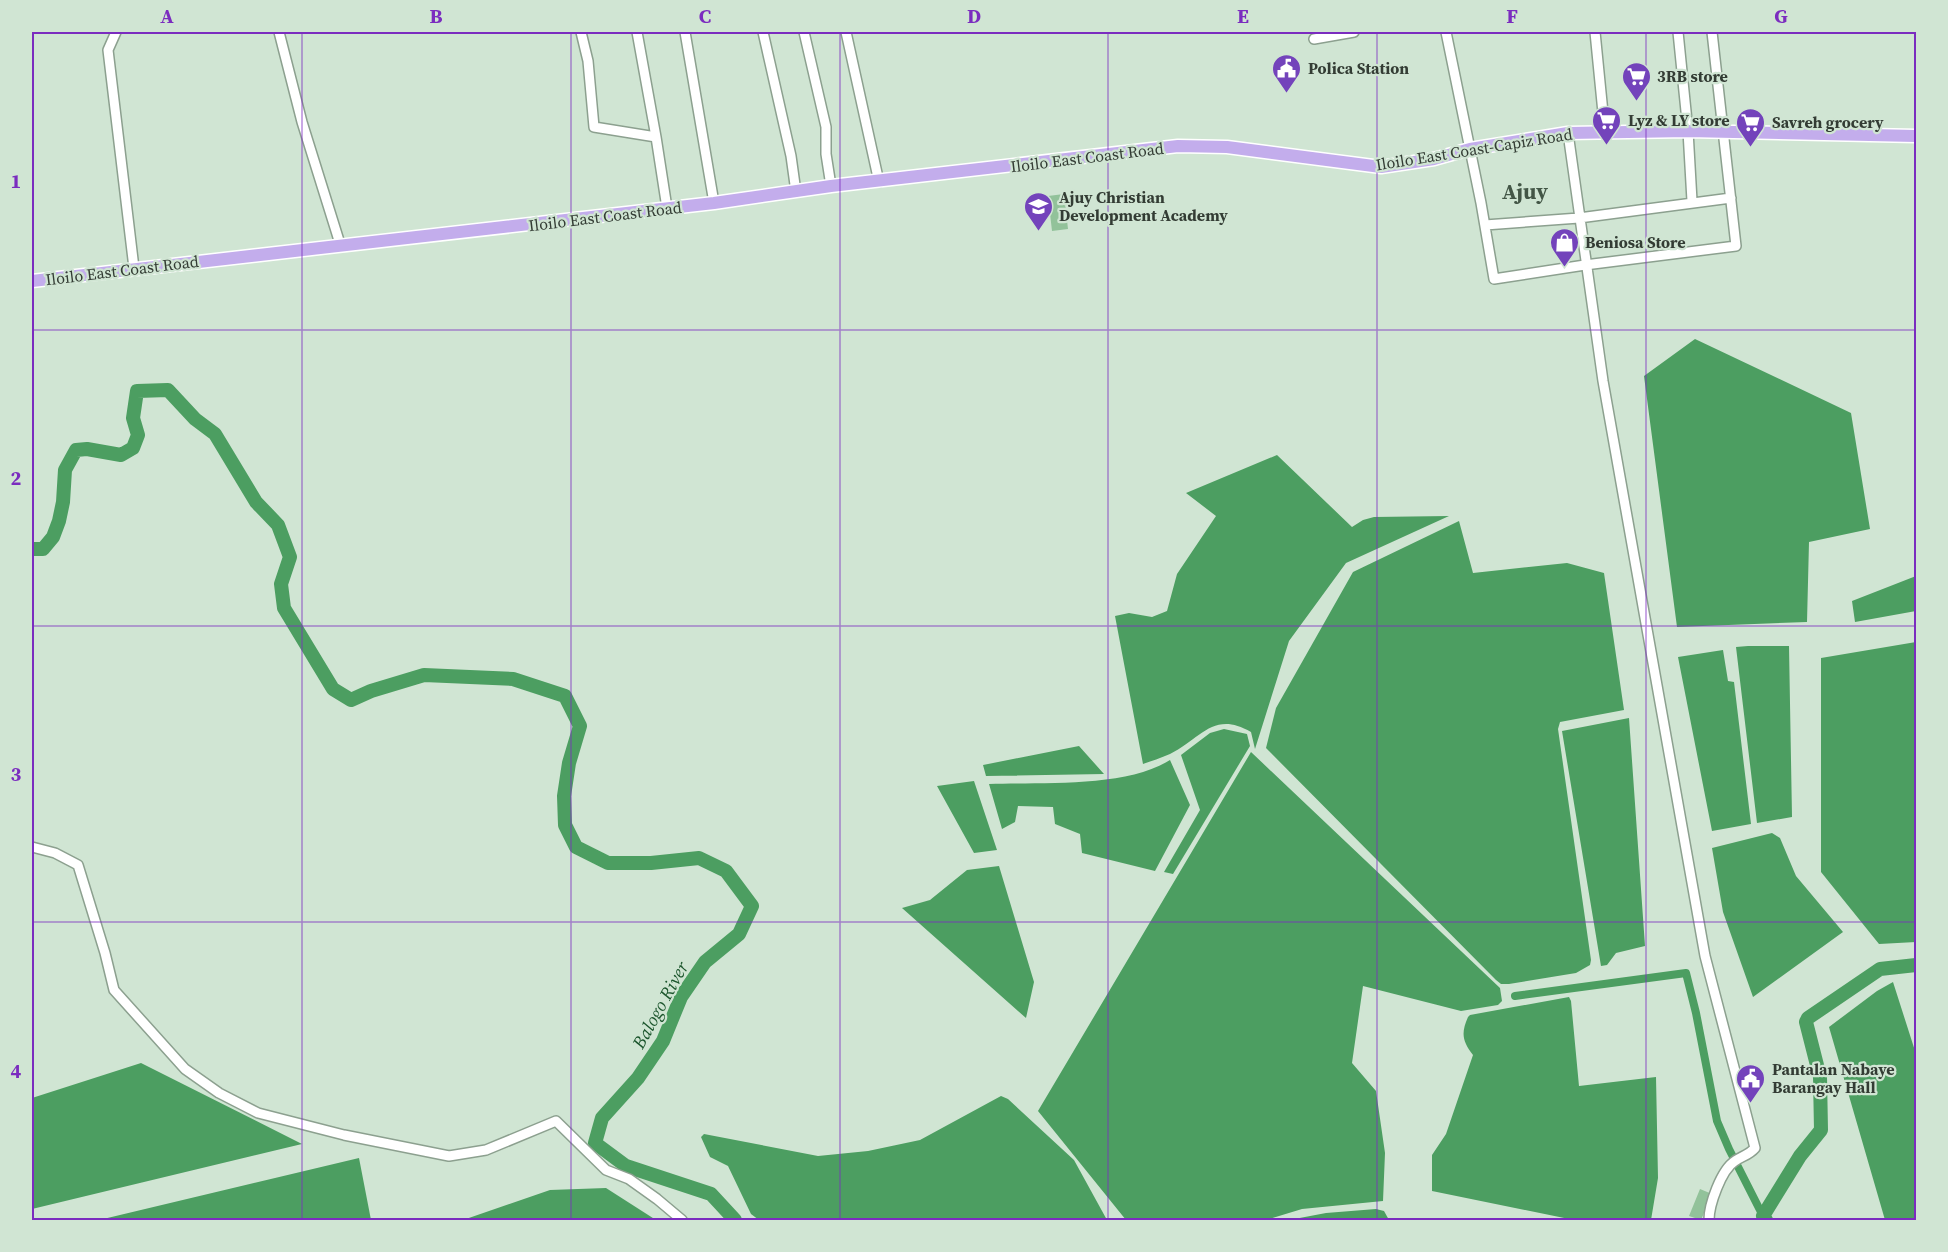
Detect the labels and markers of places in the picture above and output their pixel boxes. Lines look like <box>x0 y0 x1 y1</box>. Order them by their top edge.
public building icon: Polica Station <box>1271 52 1303 94</box>
place label: Polica Station <box>1308 57 1409 79</box>
supermarket icon: 3RB store <box>1620 60 1652 102</box>
place label: 3RB store <box>1657 65 1728 87</box>
supermarket icon: Lyz & LY store <box>1591 104 1623 146</box>
supermarket icon: Savreh grocery <box>1735 106 1767 148</box>
place label: Lyz & LY store <box>1628 109 1730 131</box>
place label: Savreh grocery <box>1772 111 1884 133</box>
place label: Ajuy Christian Development Academy <box>1059 186 1228 226</box>
school or university icon: Ajuy Christian Development Academy <box>1022 190 1054 232</box>
shop icon: Beniosa Store <box>1548 226 1580 268</box>
place label: Beniosa Store <box>1585 231 1686 253</box>
place label: Pantalan Nabaye Barangay Hall <box>1772 1058 1895 1098</box>
public building icon: Pantalan Nabaye Barangay Hall <box>1735 1062 1767 1104</box>

